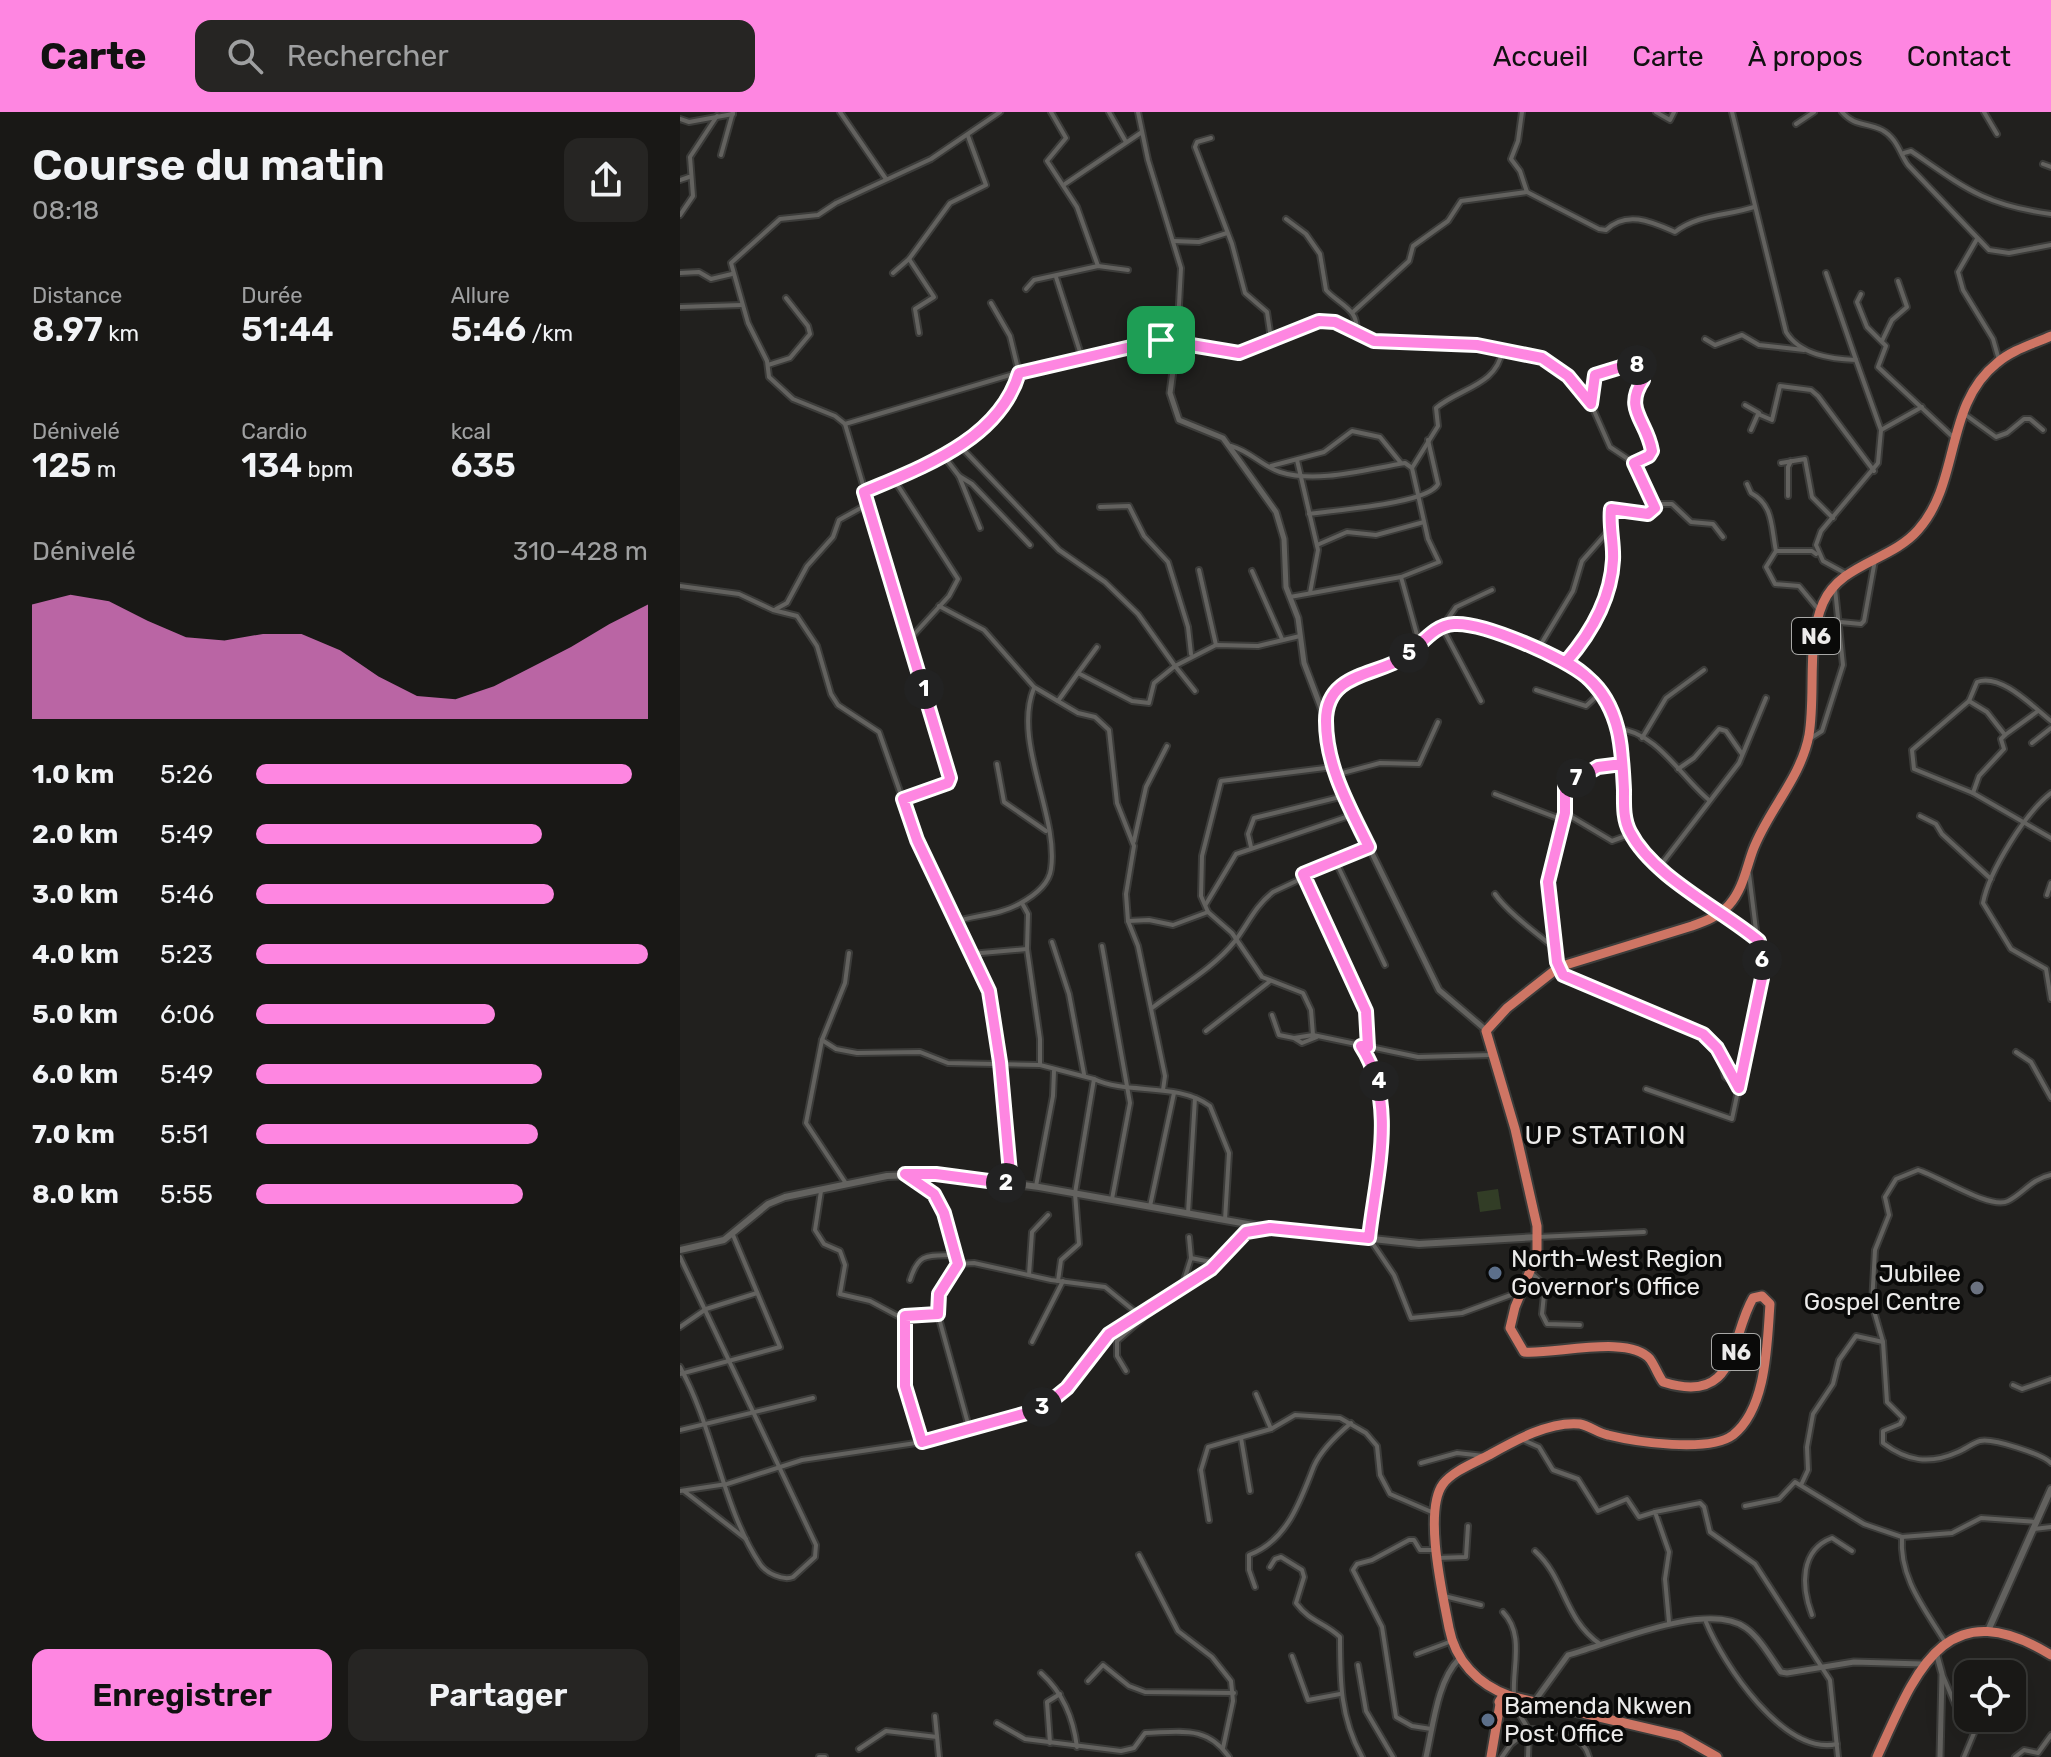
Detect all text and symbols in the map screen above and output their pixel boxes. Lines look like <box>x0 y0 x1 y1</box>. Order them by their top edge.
search box <box>195 20 755 92</box>
text: Carte <box>40 33 147 79</box>
icon: search <box>223 34 267 78</box>
text: Rechercher <box>287 38 449 74</box>
text: Accueil <box>1493 40 1588 73</box>
text: Carte <box>1632 40 1704 73</box>
text: À propos <box>1748 40 1863 73</box>
text: Contact <box>1907 40 2011 73</box>
button: share <box>564 138 648 222</box>
text: Course du matin <box>32 139 385 191</box>
text: 08:18 <box>32 195 99 226</box>
text: Distance <box>32 282 122 309</box>
text: Durée <box>241 282 303 309</box>
text: Allure <box>451 282 510 309</box>
pin <box>1127 306 1195 374</box>
text: 8.97 <box>32 309 103 350</box>
text: 51:44 <box>241 309 334 350</box>
text: 5:46 <box>451 309 526 350</box>
icon: arrive <box>1139 318 1183 362</box>
text: km <box>103 320 139 347</box>
text: /km <box>526 320 573 347</box>
pin: 8 <box>1617 345 1657 385</box>
text: 8 <box>1630 351 1644 378</box>
text: Dénivelé <box>32 418 120 445</box>
text: Cardio <box>241 418 307 445</box>
text: kcal <box>451 418 491 445</box>
text: 125 <box>32 445 91 486</box>
text: 134 <box>241 445 302 486</box>
text: 635 <box>451 445 516 486</box>
text: m <box>91 456 116 483</box>
text: bpm <box>302 456 353 483</box>
text: Dénivelé <box>32 536 136 567</box>
text: 310–428 m <box>513 536 648 567</box>
road number: N6 <box>1792 618 1840 654</box>
pin: 5 <box>1389 633 1429 673</box>
text: 5 <box>1402 639 1416 666</box>
pin: 1 <box>904 669 944 709</box>
text: 1 <box>919 675 929 702</box>
pin: 7 <box>1556 758 1596 798</box>
text: 1.0 km <box>32 759 114 790</box>
text: 5:26 <box>160 759 213 790</box>
text: 7 <box>1570 764 1582 791</box>
text: 2.0 km <box>32 819 118 850</box>
text: 5:49 <box>160 819 213 850</box>
text: 3.0 km <box>32 879 119 910</box>
text: 5:46 <box>160 879 214 910</box>
text: 4.0 km <box>32 939 119 970</box>
text: 5:23 <box>160 939 213 970</box>
pin: 6 <box>1742 940 1782 980</box>
text: 6 <box>1755 946 1769 973</box>
text: 5.0 km <box>32 999 118 1030</box>
text: 6:06 <box>160 999 215 1030</box>
text: 6.0 km <box>32 1059 118 1090</box>
text: 5:49 <box>160 1059 213 1090</box>
pin: 4 <box>1359 1061 1399 1101</box>
text: 4 <box>1371 1067 1387 1094</box>
text: 7.0 km <box>32 1119 115 1150</box>
text: 5:51 <box>160 1119 208 1150</box>
district label: UP STATION <box>1524 1120 1688 1151</box>
pin: 2 <box>986 1163 1026 1203</box>
text: 2 <box>999 1169 1013 1196</box>
text: 8.0 km <box>32 1179 119 1210</box>
text: 5:55 <box>160 1179 213 1210</box>
place label: North-West Region Governor's Office <box>1511 1245 1723 1301</box>
place label: Jubilee Gospel Centre <box>1804 1260 1961 1316</box>
marker: North-West Region Governor's Office <box>1486 1264 1504 1282</box>
marker: Jubilee Gospel Centre <box>1968 1279 1986 1297</box>
road number: N6 <box>1712 1334 1760 1370</box>
pin: 3 <box>1022 1387 1062 1427</box>
text: 3 <box>1035 1393 1049 1420</box>
button: Enregistrer <box>32 1649 332 1741</box>
button: Partager <box>348 1649 648 1741</box>
map controls <box>1954 1660 2026 1732</box>
button: locate <box>1954 1660 2026 1732</box>
place label: Bamenda Nkwen Post Office <box>1504 1692 1692 1748</box>
marker: Bamenda Nkwen Post Office <box>1479 1711 1497 1729</box>

